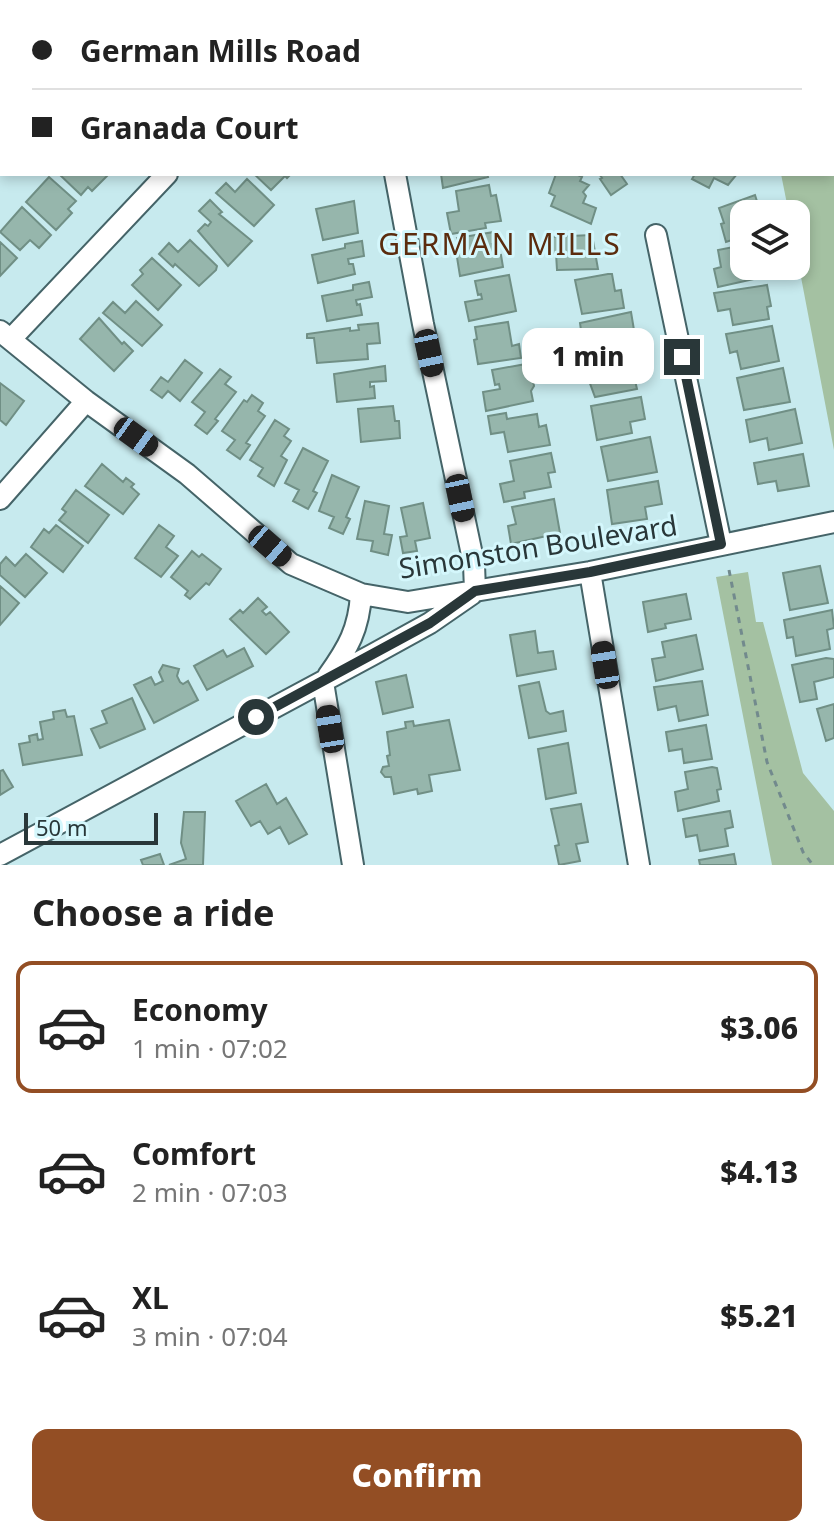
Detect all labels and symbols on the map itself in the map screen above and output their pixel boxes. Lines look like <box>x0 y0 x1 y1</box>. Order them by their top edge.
district label: GERMAN MILLS <box>378 223 622 264</box>
car <box>412 327 446 379</box>
callout: 1 min <box>522 329 654 385</box>
route end <box>664 339 700 375</box>
car <box>110 413 162 461</box>
car <box>443 472 477 524</box>
street label: Simonston Boulevard <box>396 505 680 587</box>
car <box>244 521 296 571</box>
car <box>589 639 621 691</box>
route start <box>238 699 274 735</box>
car <box>314 703 346 755</box>
scale bar <box>24 809 158 845</box>

